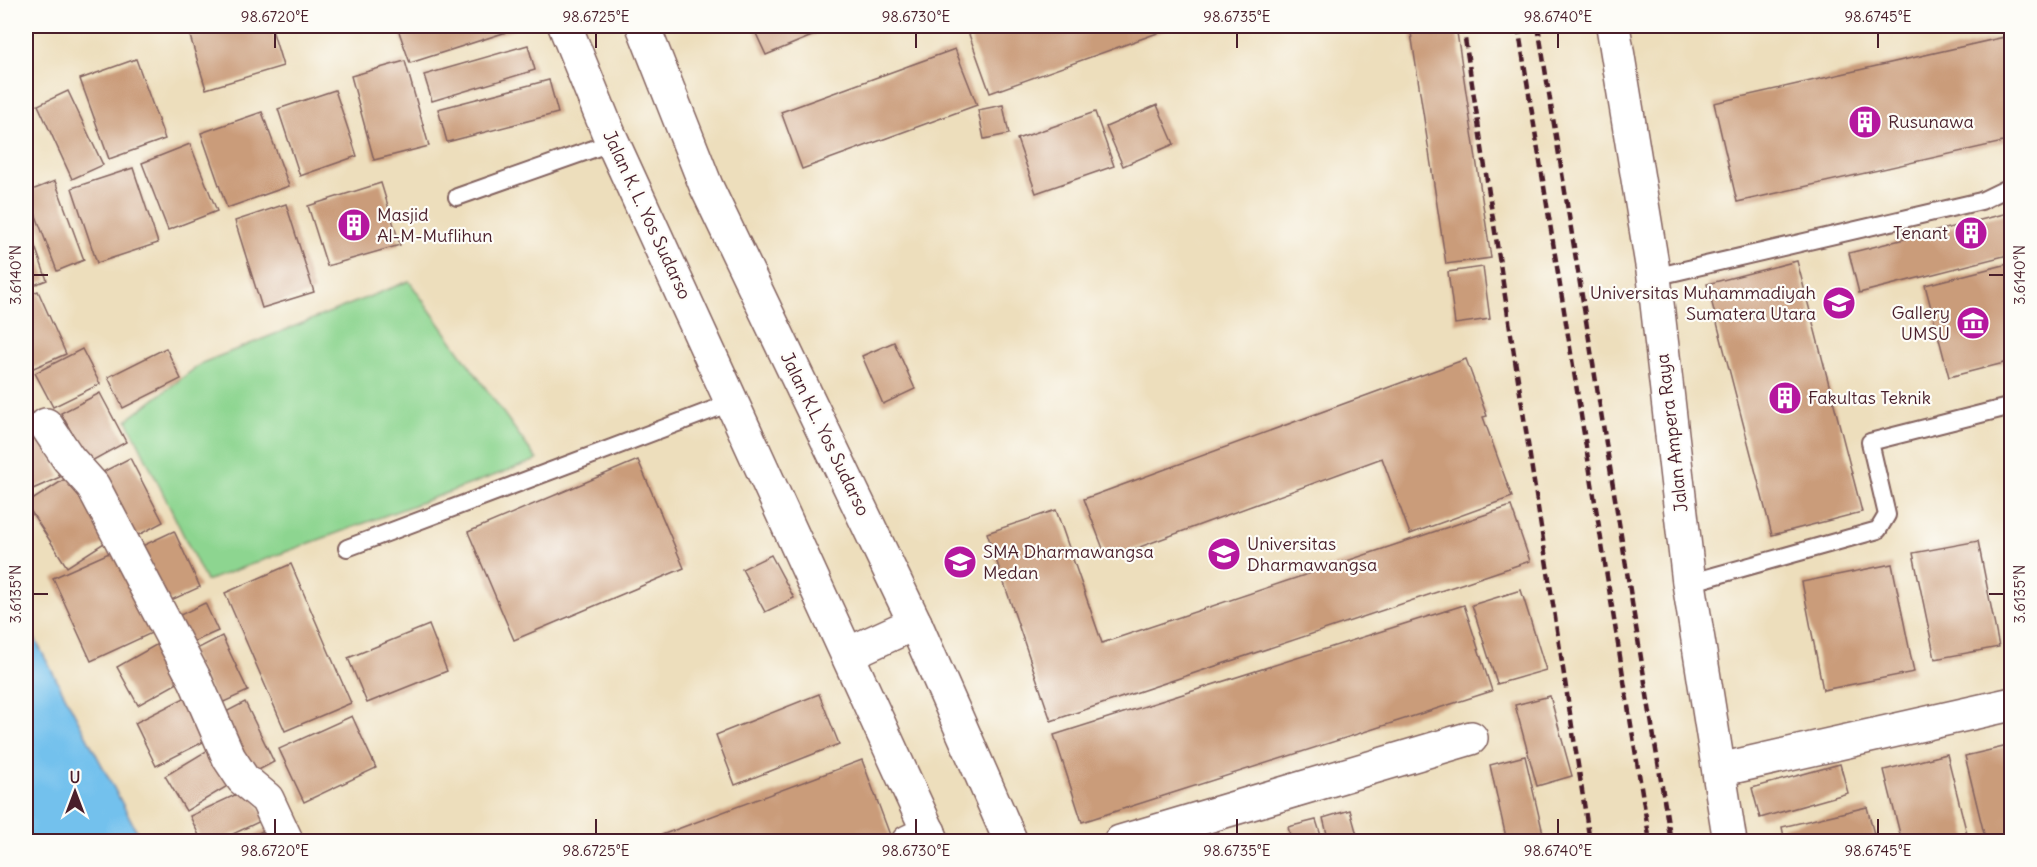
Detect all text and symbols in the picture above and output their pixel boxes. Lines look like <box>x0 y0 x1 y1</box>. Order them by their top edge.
text: 98.6720°E <box>241 7 309 26</box>
text: 98.6725°E <box>562 7 630 26</box>
text: 98.6730°E <box>882 7 950 26</box>
text: 98.6735°E <box>1203 7 1271 26</box>
text: 98.6740°E <box>1524 7 1592 26</box>
text: 98.6745°E <box>1844 7 1912 26</box>
building icon: Rusunawa <box>1847 104 1883 140</box>
place label: Rusunawa <box>1888 110 1974 133</box>
street label: Jalan K. L. Yos Sudarso <box>598 127 697 303</box>
place label: Masjid Al-M-Muflihun <box>377 203 493 247</box>
building icon: Masjid Al-M-Muflihun <box>336 207 372 243</box>
building icon: Tenant <box>1953 215 1989 251</box>
place label: Tenant <box>1893 221 1948 244</box>
text: 3.6140°N <box>6 245 25 305</box>
text: 3.6140°N <box>2010 245 2029 305</box>
place label: Universitas Muhammadiyah Sumatera Utara <box>1590 281 1816 325</box>
school or university icon: Universitas Muhammadiyah Sumatera Utara <box>1821 285 1857 321</box>
place label: Gallery UMSU <box>1891 301 1950 345</box>
museum icon: Gallery UMSU <box>1955 305 1991 341</box>
street label: Jalan K.L. Yos Sudarso <box>776 348 875 519</box>
street label: Jalan Ampera Raya <box>1650 353 1693 514</box>
building icon: Fakultas Teknik <box>1767 380 1803 416</box>
place label: Fakultas Teknik <box>1808 386 1931 409</box>
place label: Universitas Dharmawangsa <box>1247 532 1377 576</box>
school or university icon: Universitas Dharmawangsa <box>1206 536 1242 572</box>
place label: SMA Dharmawangsa Medan <box>983 540 1154 584</box>
school or university icon: SMA Dharmawangsa Medan <box>942 544 978 580</box>
text: 3.6135°N <box>6 565 25 623</box>
text: 3.6135°N <box>2010 565 2029 623</box>
north arrow <box>45 762 105 822</box>
text: U <box>70 767 80 787</box>
text: 98.6720°E <box>241 841 309 860</box>
text: 98.6725°E <box>562 841 630 860</box>
text: 98.6730°E <box>882 841 950 860</box>
text: 98.6735°E <box>1203 841 1271 860</box>
text: 98.6740°E <box>1524 841 1592 860</box>
text: 98.6745°E <box>1844 841 1912 860</box>

